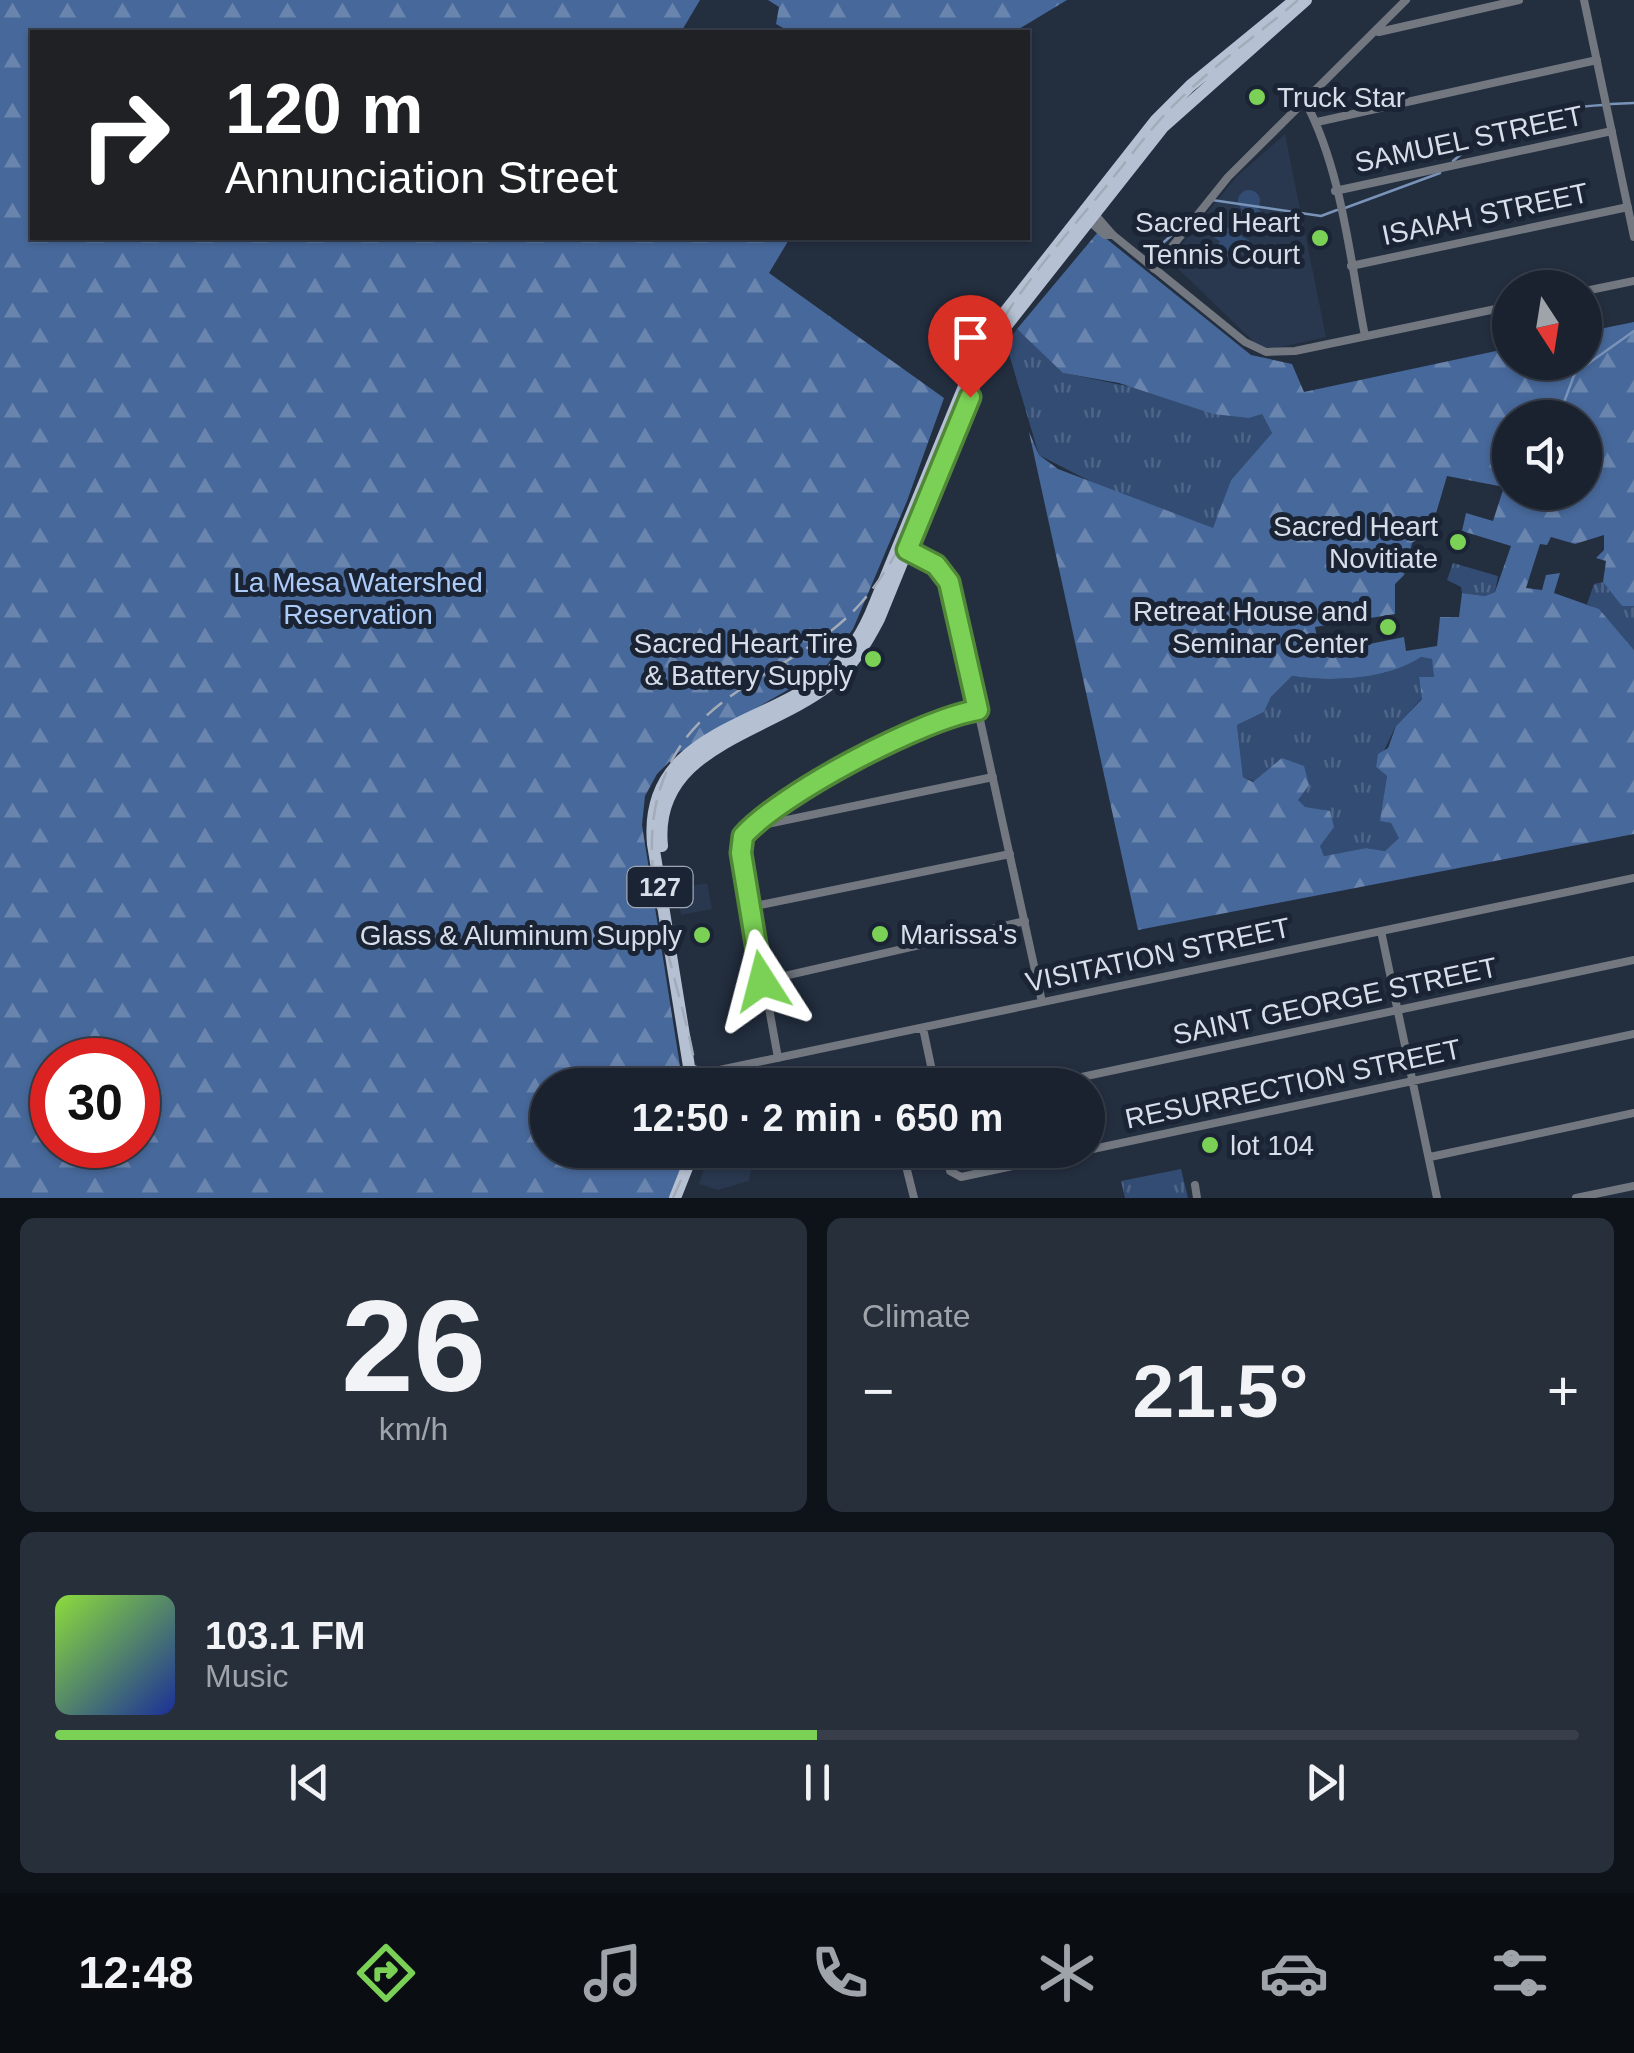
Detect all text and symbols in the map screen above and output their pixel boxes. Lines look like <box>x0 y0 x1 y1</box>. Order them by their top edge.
icon: right <box>60 70 190 200</box>
text: 120 m <box>225 70 423 148</box>
place label: Truck Star <box>1277 82 1405 113</box>
marker: Truck Star <box>1246 86 1268 108</box>
street label: SAMUEL STREET <box>1352 100 1586 178</box>
text: Annunciation Street <box>225 152 618 203</box>
street label: ISAIAH STREET <box>1379 177 1591 251</box>
place label: Sacred Heart Tennis Court <box>1135 207 1300 270</box>
marker: Sacred Heart Tennis Court <box>1309 227 1331 249</box>
north arrow <box>1492 270 1602 380</box>
map controls <box>1492 270 1602 510</box>
pin <box>928 295 1013 398</box>
icon: arrive <box>943 310 998 365</box>
button: sound <box>1492 400 1602 510</box>
place label: Sacred Heart Novitiate <box>1273 511 1438 574</box>
marker: Sacred Heart Novitiate <box>1447 531 1469 553</box>
park label: La Mesa Watershed Reservation <box>233 567 483 630</box>
place label: Retreat House and Seminar Center <box>1133 596 1368 659</box>
marker: Retreat House and Seminar Center <box>1377 616 1399 638</box>
place label: Sacred Heart Tire & Battery Supply <box>634 628 853 691</box>
marker: Sacred Heart Tire & Battery Supply <box>862 648 884 670</box>
road number: 127 <box>628 867 692 907</box>
street label: VISITATION STREET <box>1023 912 1293 998</box>
place label: Marissa's <box>900 919 1017 950</box>
place label: Glass & Aluminum Supply <box>360 920 682 951</box>
marker: Marissa's <box>869 923 891 945</box>
marker: Glass & Aluminum Supply <box>691 924 713 946</box>
position arrow <box>710 929 814 1033</box>
street label: SAINT GEORGE STREET <box>1170 951 1500 1051</box>
street label: RESURRECTION STREET <box>1122 1033 1464 1135</box>
speed limit sign: 30 <box>30 1038 160 1168</box>
text: 12:50 · 2 min · 650 m <box>632 1097 1003 1139</box>
place label: lot 104 <box>1230 1130 1314 1161</box>
marker: lot 104 <box>1199 1134 1221 1156</box>
text: 26 <box>341 1273 486 1419</box>
text: Climate <box>862 1298 970 1334</box>
text: 21.5° <box>1133 1349 1308 1433</box>
text: − <box>862 1360 894 1422</box>
text: + <box>1547 1360 1579 1422</box>
text: km/h <box>379 1411 448 1447</box>
text: 103.1 FM <box>205 1615 366 1657</box>
text: Music <box>205 1658 289 1694</box>
icon: previous <box>282 1755 337 1810</box>
icon: pause <box>790 1755 845 1810</box>
icon: next <box>1298 1755 1353 1810</box>
icon: directions <box>351 1938 421 2008</box>
icon: music <box>578 1938 648 2008</box>
icon: phone <box>805 1938 875 2008</box>
icon: climate <box>1032 1938 1102 2008</box>
icon: car <box>1259 1938 1329 2008</box>
icon: filters <box>1485 1938 1555 2008</box>
text: 12:48 <box>78 1947 194 1998</box>

